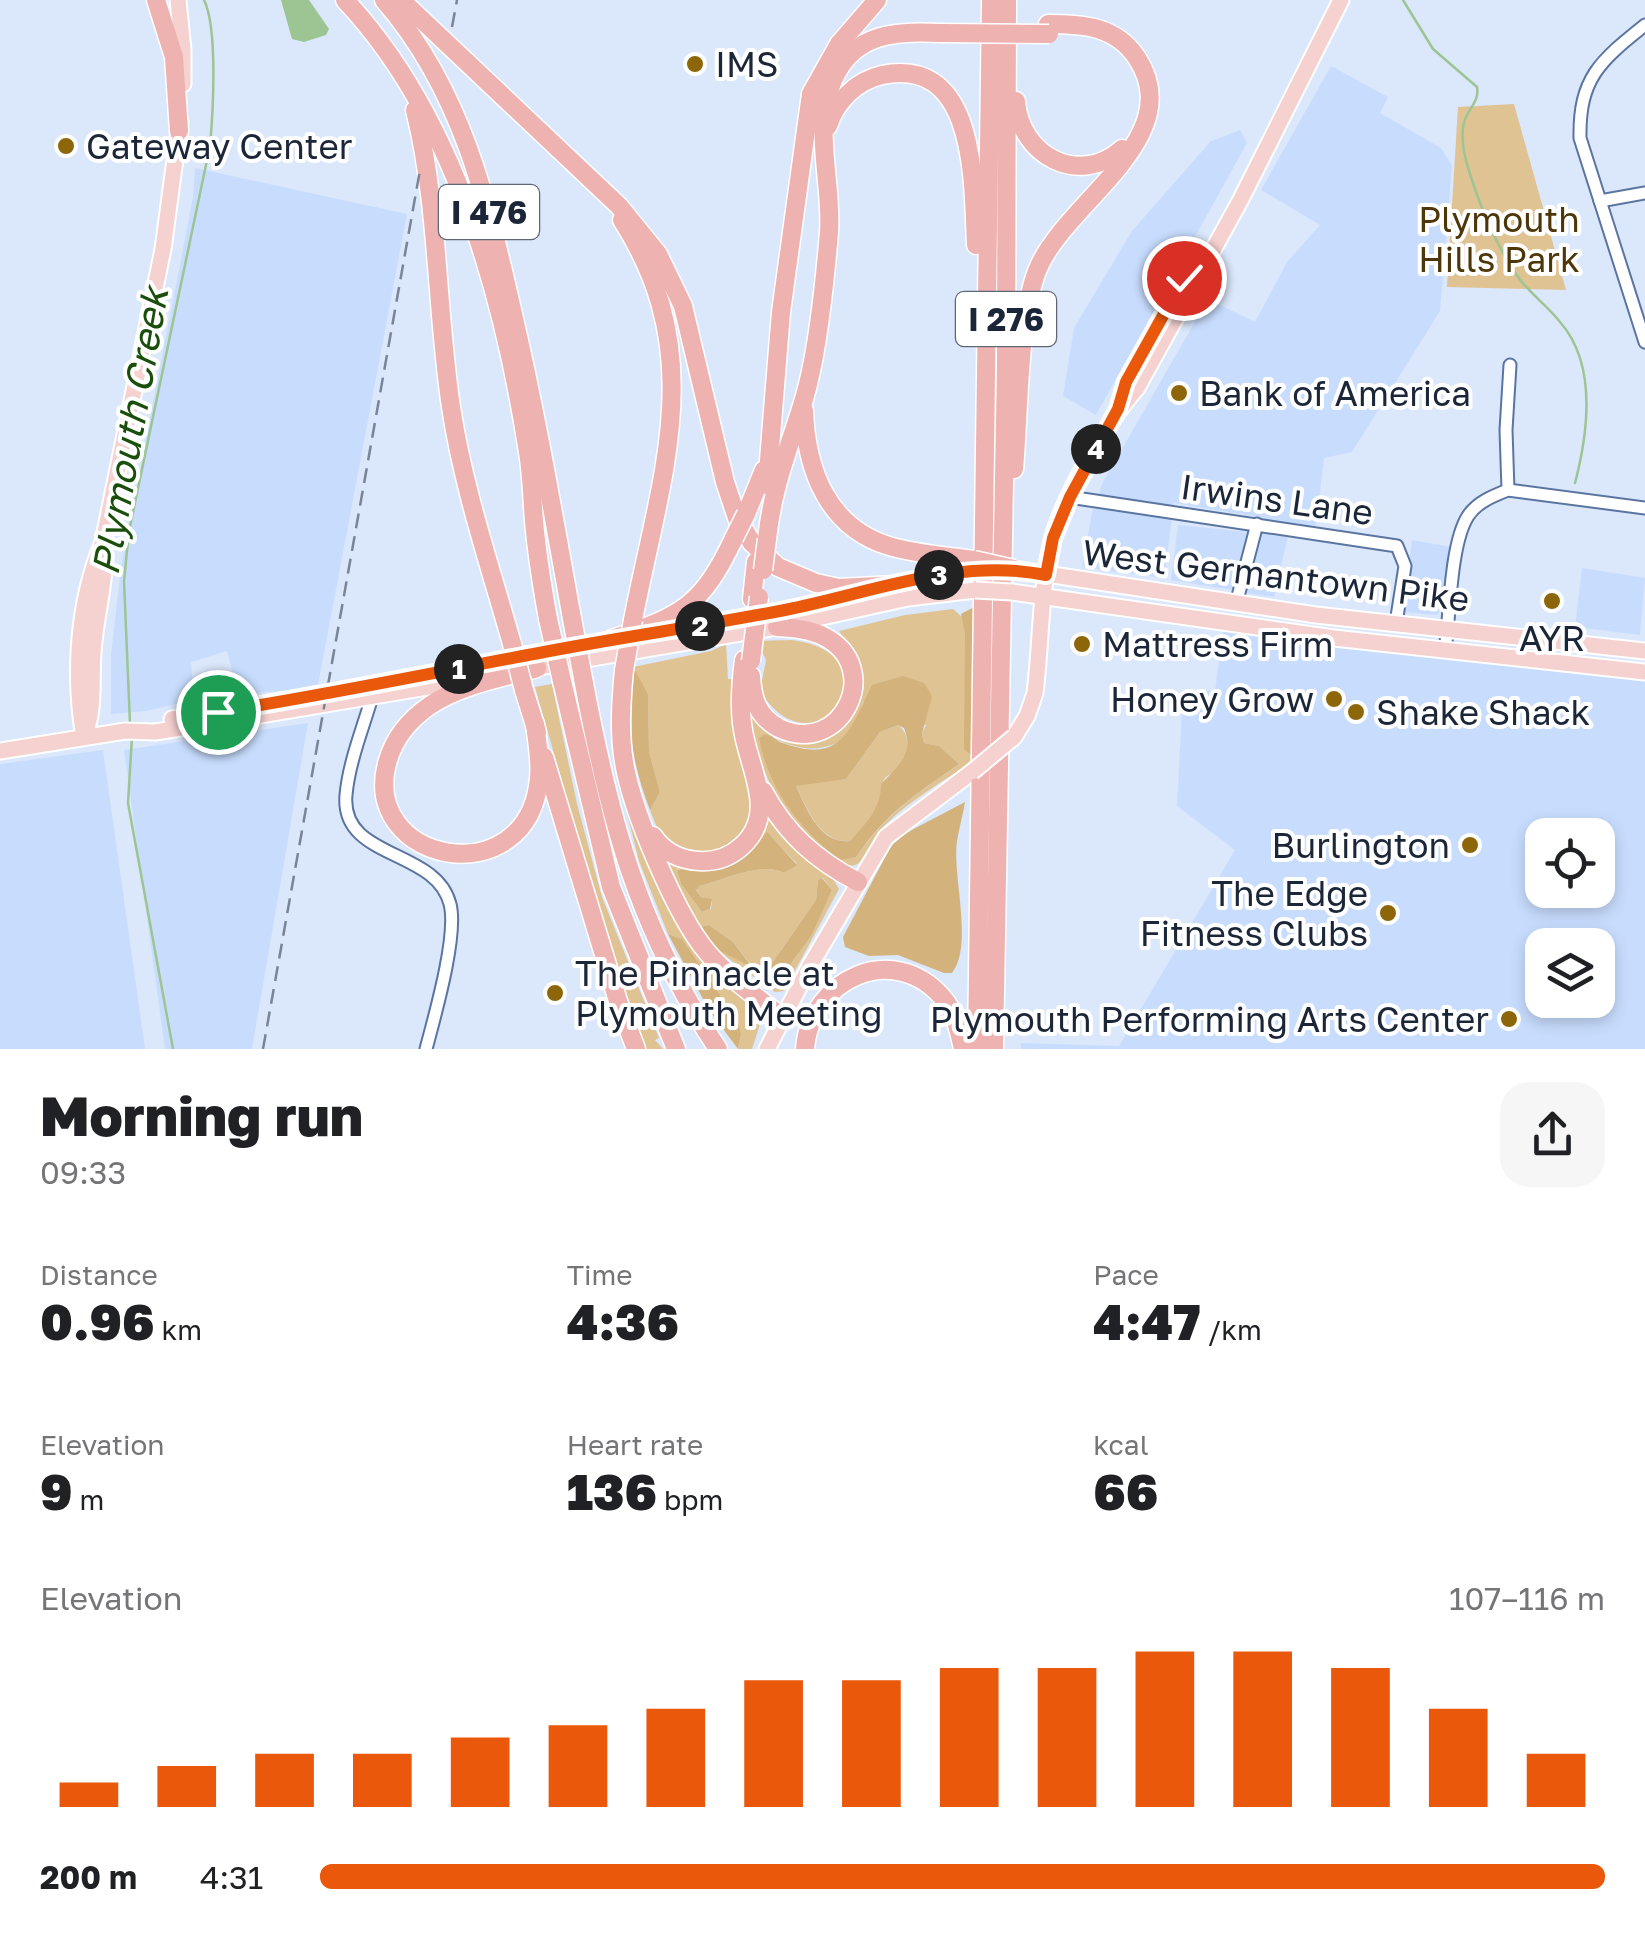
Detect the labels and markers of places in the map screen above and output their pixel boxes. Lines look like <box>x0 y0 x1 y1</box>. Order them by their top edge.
place label: IMS <box>715 43 779 85</box>
marker: IMS <box>684 53 706 75</box>
place label: Gateway Center <box>86 125 352 167</box>
marker: Gateway Center <box>55 135 77 157</box>
pin <box>1142 236 1227 321</box>
place label: Bank of America <box>1199 372 1471 414</box>
marker: Bank of America <box>1168 382 1190 404</box>
pin: 4 <box>1071 424 1121 474</box>
pin: 3 <box>914 550 964 600</box>
marker: AYR <box>1541 590 1563 612</box>
pin: 2 <box>675 601 725 651</box>
place label: AYR <box>1519 617 1585 659</box>
place label: Mattress Firm <box>1102 623 1333 665</box>
marker: Mattress Firm <box>1071 633 1093 655</box>
pin: 1 <box>434 644 484 694</box>
pin <box>176 670 261 755</box>
place label: Honey Grow <box>1110 678 1314 720</box>
marker: Honey Grow <box>1323 688 1345 710</box>
place label: Shake Shack <box>1376 691 1590 733</box>
marker: Shake Shack <box>1345 701 1367 723</box>
place label: Burlington <box>1272 824 1450 866</box>
marker: Burlington <box>1459 834 1481 856</box>
place label: The Edge Fitness Clubs <box>1140 872 1368 954</box>
marker: The Edge Fitness Clubs <box>1377 902 1399 924</box>
place label: The Pinnacle at Plymouth Meeting <box>575 952 883 1034</box>
marker: The Pinnacle at Plymouth Meeting <box>544 982 566 1004</box>
place label: Plymouth Performing Arts Center <box>930 998 1489 1040</box>
marker: Plymouth Performing Arts Center <box>1498 1008 1520 1030</box>

